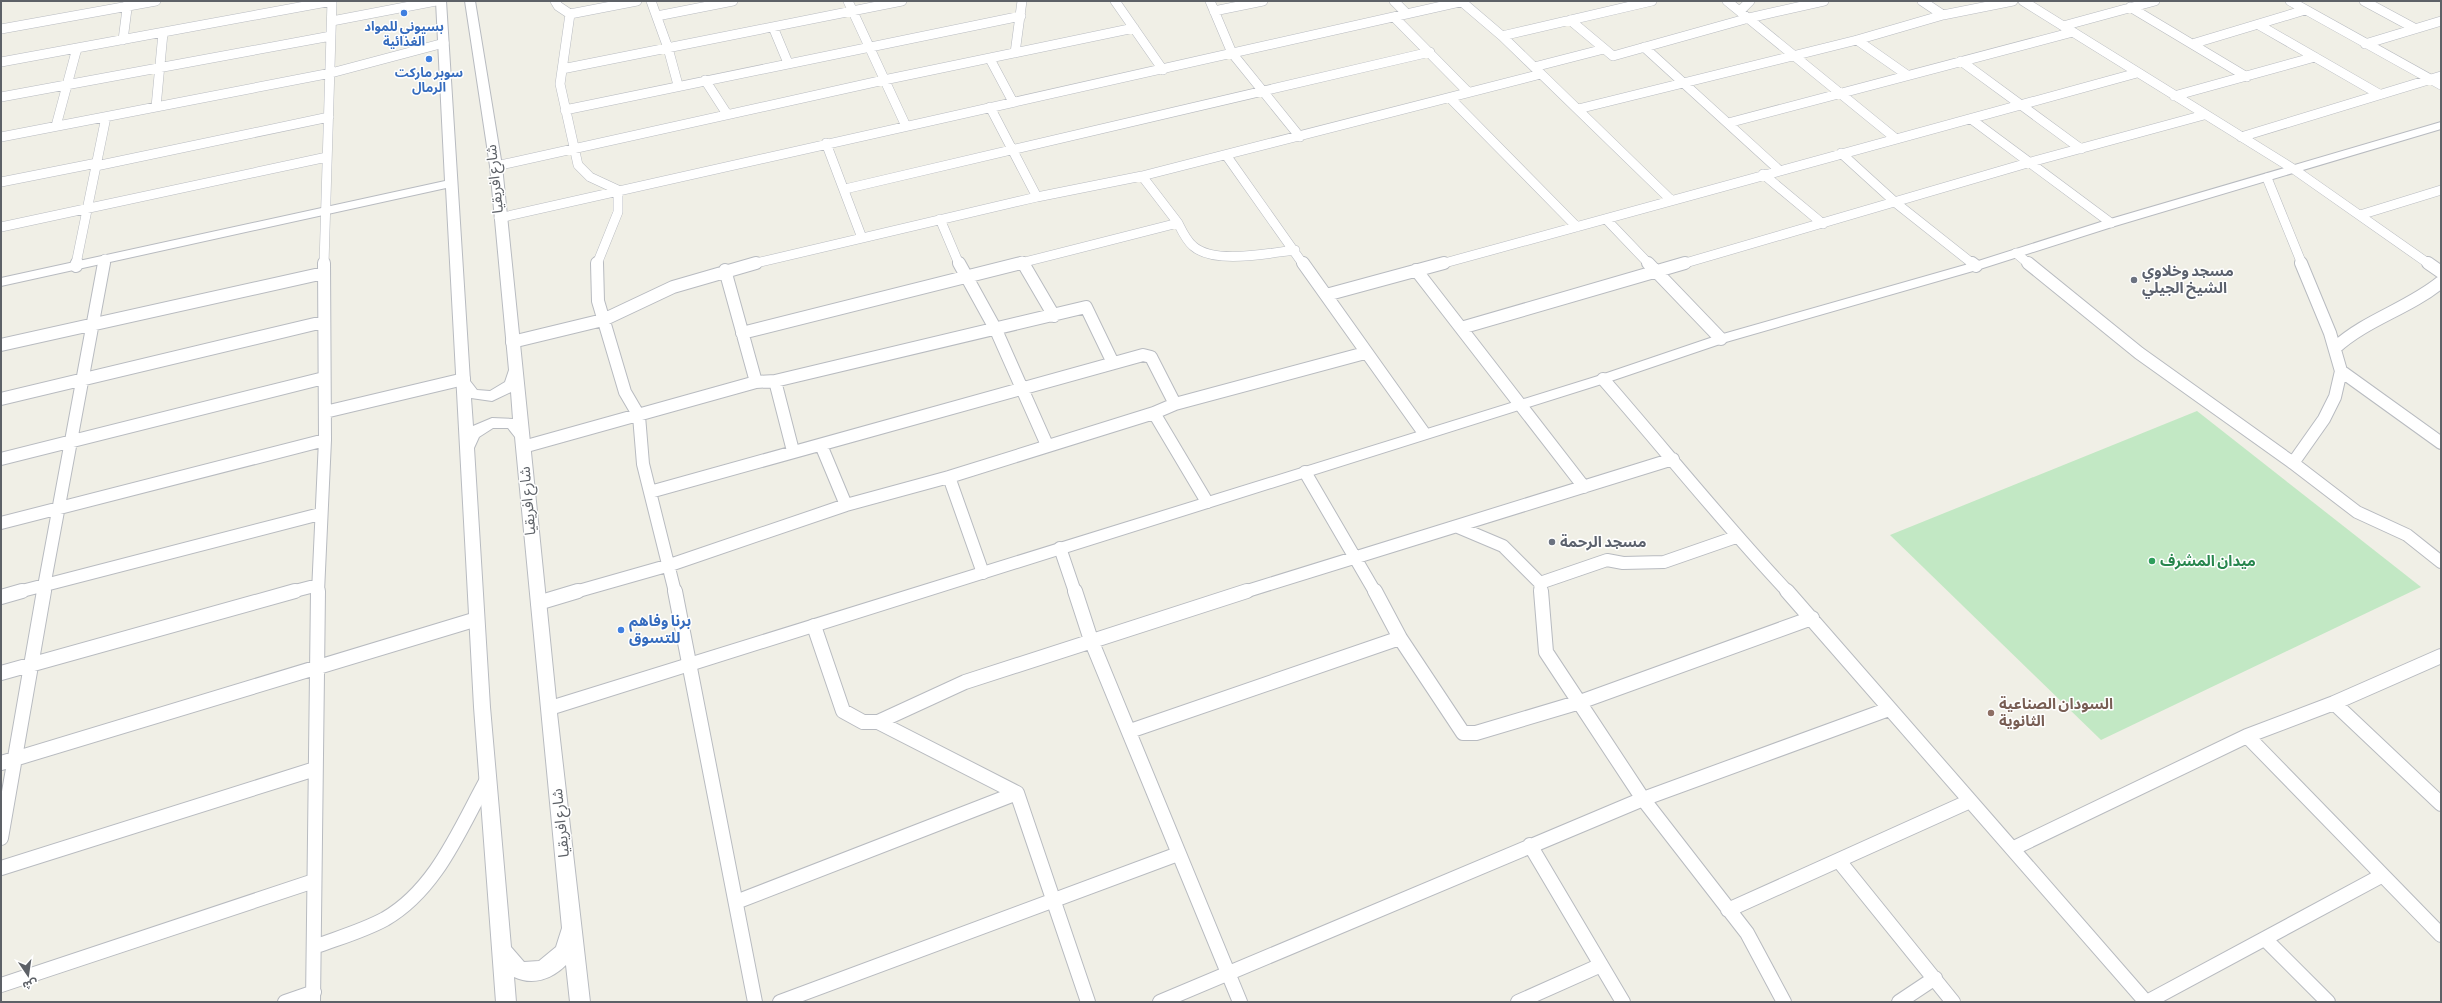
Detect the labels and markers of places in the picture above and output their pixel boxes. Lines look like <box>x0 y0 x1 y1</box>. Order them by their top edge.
marker: بسيوني للمواد الغذائية <box>399 8 409 18</box>
place label: بسيوني للمواد الغذائية <box>364 19 444 50</box>
marker: سوبر ماركت الرمال <box>424 54 434 64</box>
place label: سوبر ماركت الرمال <box>395 65 463 96</box>
place label: مسجد وخلاوي الشيخ الجيلي <box>2142 262 2234 299</box>
marker: مسجد وخلاوي الشيخ الجيلي <box>2129 275 2139 285</box>
place label: مسجد الرحمة <box>1560 533 1647 552</box>
marker: مسجد الرحمة <box>1547 537 1557 547</box>
place label: ميدان المشرف <box>2160 552 2256 571</box>
marker: ميدان المشرف <box>2147 556 2157 566</box>
place label: برنا وفاهم للتسوق <box>629 612 691 648</box>
marker: برنا وفاهم للتسوق <box>616 625 626 635</box>
place label: السودان الصناعية الثانوية <box>1999 695 2113 731</box>
marker: السودان الصناعية الثانوية <box>1986 708 1996 718</box>

